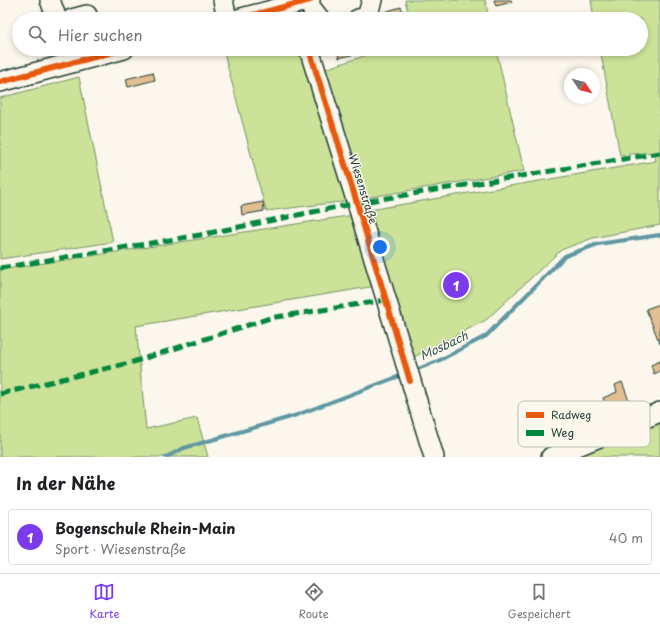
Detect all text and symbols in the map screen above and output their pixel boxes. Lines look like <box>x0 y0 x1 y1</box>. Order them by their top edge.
search box <box>12 12 648 56</box>
icon: search <box>26 23 48 45</box>
text: Hier suchen <box>58 23 143 46</box>
north arrow <box>564 68 600 104</box>
street label: Wiesenstraße <box>345 152 382 226</box>
your location <box>370 237 390 257</box>
pin: 1 <box>443 270 469 300</box>
water label: Mosbach <box>417 326 472 364</box>
legend <box>518 401 650 447</box>
text: Radweg <box>551 406 591 423</box>
text: Weg <box>551 424 574 441</box>
text: In der Nähe <box>16 470 115 496</box>
text: Bogenschule Rhein-Main <box>55 516 236 539</box>
text: 1 <box>27 528 33 547</box>
text: 40 m <box>609 528 643 547</box>
text: Sport · Wiesenstraße <box>55 539 186 558</box>
tab: Karte <box>90 581 119 622</box>
tab: Route <box>299 581 329 622</box>
tab: Gespeichert <box>508 581 570 622</box>

